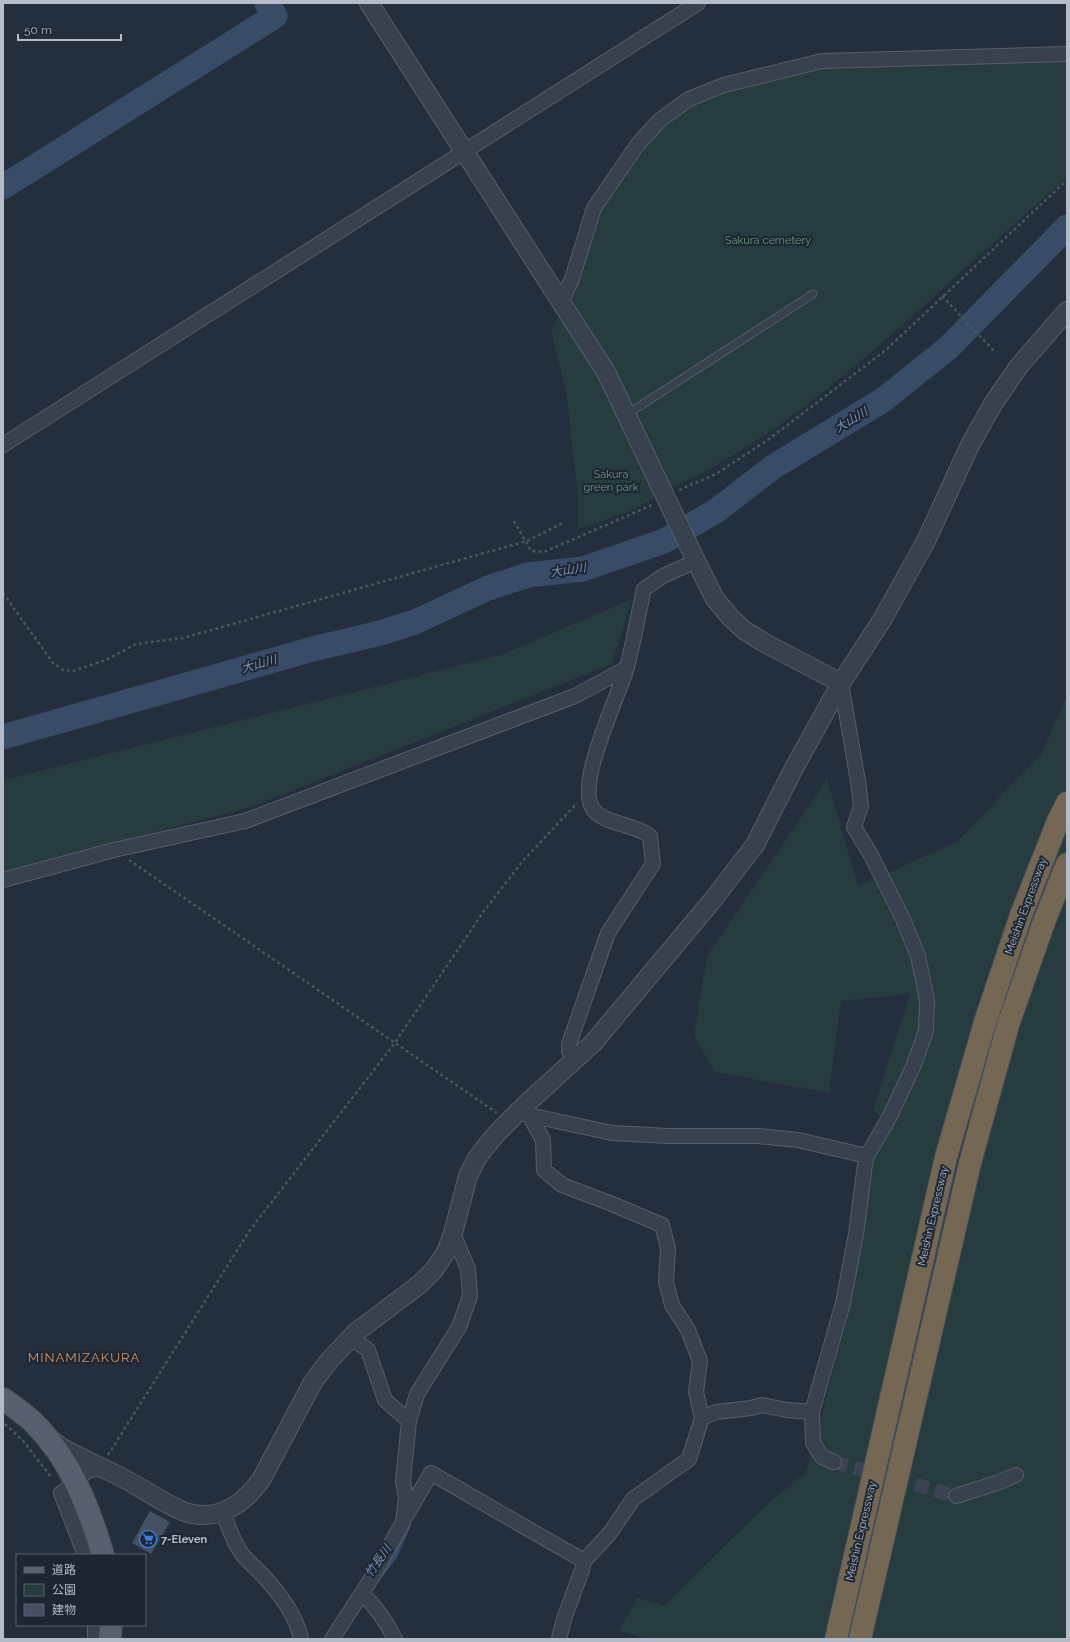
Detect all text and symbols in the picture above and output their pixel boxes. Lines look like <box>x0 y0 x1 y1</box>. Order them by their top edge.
scale bar <box>18 16 121 42</box>
text: 50 m <box>24 23 52 37</box>
park label: Sakura cemetery <box>725 234 811 247</box>
water label: 大山川 <box>832 404 872 435</box>
park label: Sakura green park <box>583 468 639 494</box>
water label: 大山川 <box>549 560 589 579</box>
water label: 大山川 <box>240 652 280 676</box>
street label: Meishin Expressway <box>1002 856 1050 956</box>
street label: Meishin Expressway <box>915 1165 951 1267</box>
district label: MINAMIZAKURA <box>28 1350 140 1365</box>
street label: Meishin Expressway <box>843 1480 879 1582</box>
supermarket icon: 7-Eleven <box>138 1529 158 1549</box>
place label: 7-Eleven <box>161 1533 207 1546</box>
water label: 竹長川 <box>362 1541 395 1580</box>
legend <box>16 1554 146 1626</box>
text: 道路 <box>52 1563 76 1577</box>
text: 公園 <box>52 1583 76 1597</box>
text: 建物 <box>52 1603 76 1617</box>

